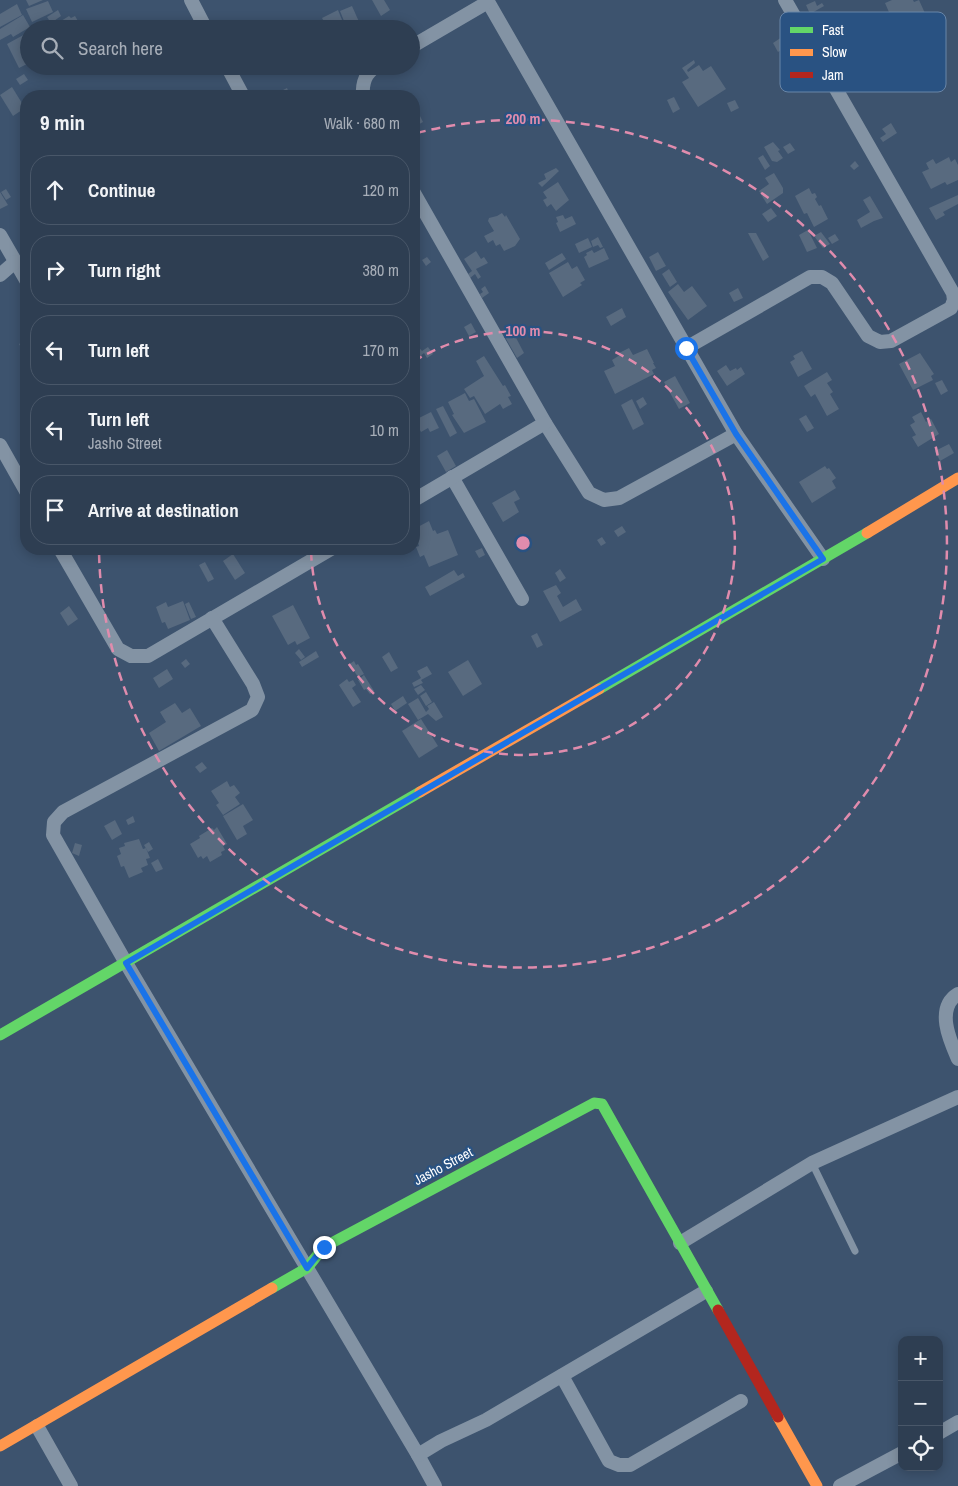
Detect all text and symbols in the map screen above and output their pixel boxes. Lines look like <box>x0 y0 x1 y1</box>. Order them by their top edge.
legend <box>780 12 946 92</box>
search box <box>20 20 420 75</box>
text: Fast <box>822 21 844 39</box>
icon: search <box>38 34 66 62</box>
text: Search here <box>78 35 163 61</box>
text: Slow <box>822 43 848 61</box>
text: Jam <box>822 66 844 84</box>
text: 9 min <box>40 108 85 137</box>
text: 200 m <box>506 108 540 129</box>
text: Walk · 680 m <box>324 112 400 134</box>
icon: ahead <box>41 176 69 204</box>
text: Continue <box>88 177 156 203</box>
text: 120 m <box>363 179 399 201</box>
icon: right <box>41 256 69 284</box>
text: Turn right <box>88 257 160 283</box>
text: 380 m <box>363 259 399 281</box>
text: 100 m <box>506 320 540 341</box>
icon: left <box>41 336 69 364</box>
text: Turn left <box>88 337 149 363</box>
route start <box>675 337 698 360</box>
text: 170 m <box>363 339 399 361</box>
text: Turn left <box>88 406 149 432</box>
icon: left <box>41 416 69 444</box>
text: 10 m <box>370 419 399 441</box>
text: Jasho Street <box>88 432 162 454</box>
icon: arrive <box>41 496 69 524</box>
text: Arrive at destination <box>88 497 239 523</box>
centre of rings <box>514 534 532 552</box>
street label: Jasho Street <box>410 1143 476 1189</box>
route end <box>313 1236 336 1259</box>
map controls <box>898 1336 943 1471</box>
button: + <box>898 1336 943 1381</box>
button: − <box>898 1381 943 1426</box>
button: locate <box>898 1426 943 1471</box>

